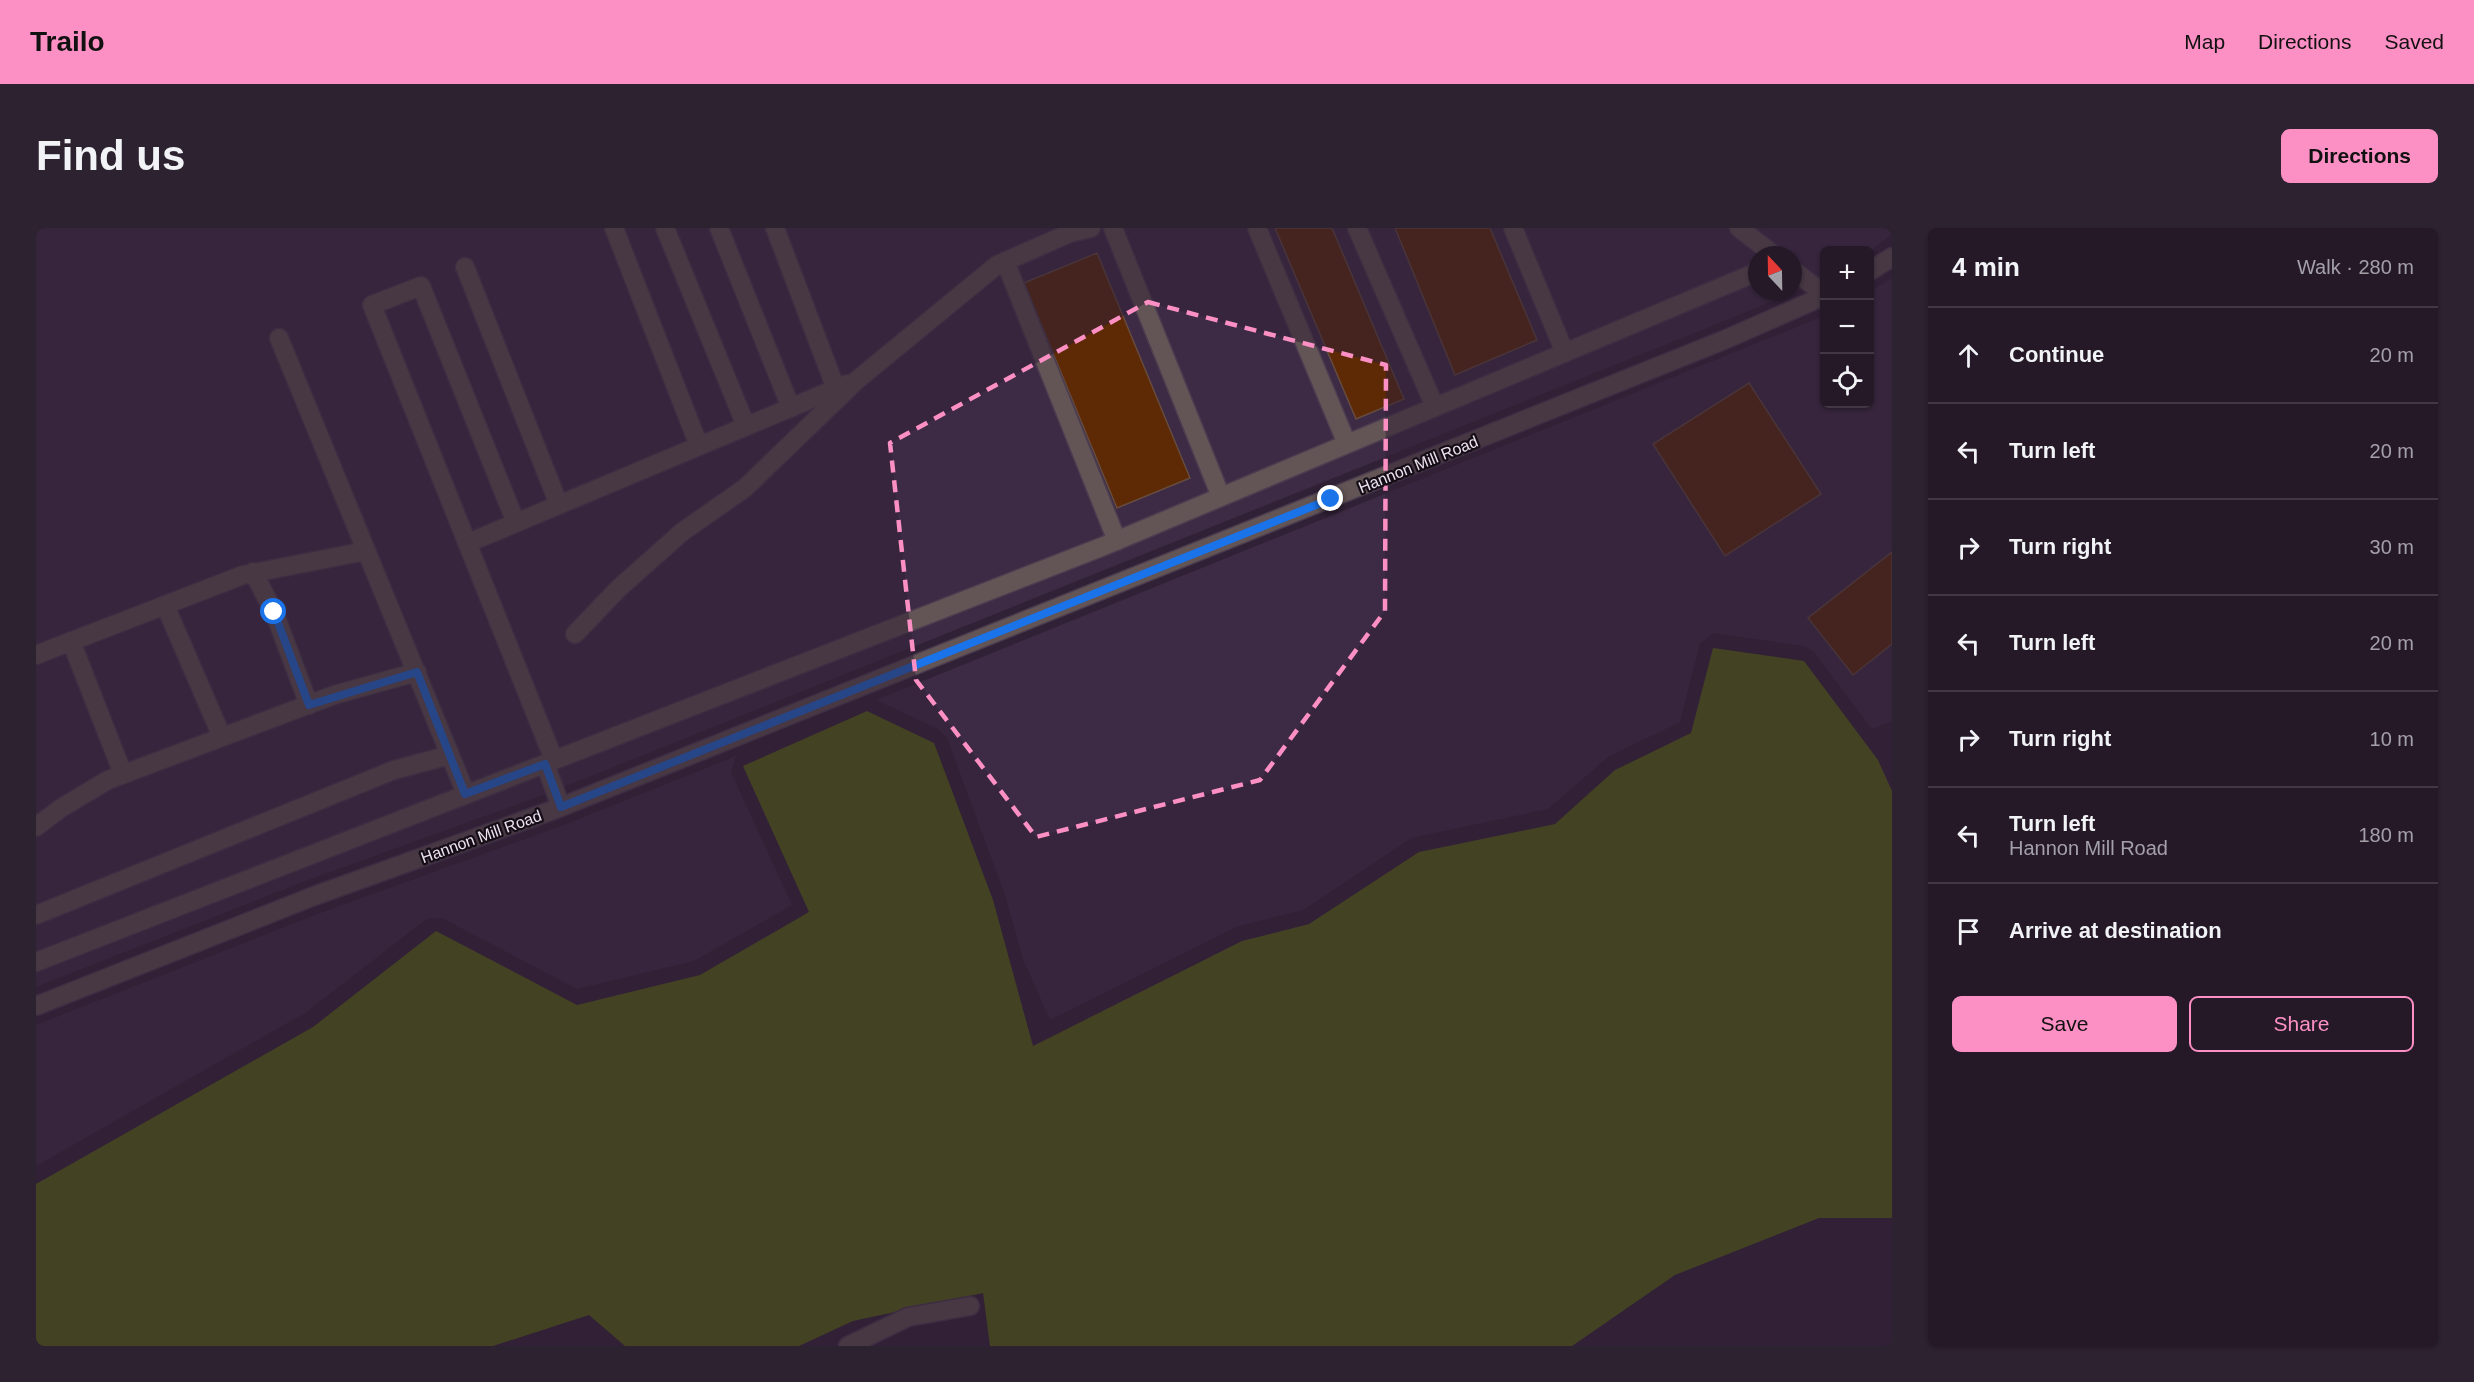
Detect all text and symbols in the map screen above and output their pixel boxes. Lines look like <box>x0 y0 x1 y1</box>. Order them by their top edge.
text: Trailo <box>30 26 105 57</box>
text: Map <box>2184 30 2225 53</box>
text: Directions <box>2258 30 2351 53</box>
text: Saved <box>2384 30 2444 53</box>
button: Directions <box>2281 129 2438 183</box>
text: Find us <box>36 132 185 179</box>
north arrow <box>1748 246 1802 300</box>
map controls <box>1820 246 1874 408</box>
button: + <box>1820 246 1874 300</box>
text: 4 min <box>1952 252 2020 282</box>
text: Walk · 280 m <box>2297 256 2414 278</box>
button: − <box>1820 300 1874 354</box>
icon: ahead <box>1952 339 1985 372</box>
text: Continue <box>2009 342 2104 367</box>
text: 20 m <box>2370 344 2414 366</box>
button: locate <box>1820 354 1874 408</box>
street label: Hannon Mill Road <box>1356 433 1480 496</box>
icon: left <box>1952 435 1985 468</box>
text: Turn left <box>2009 438 2095 463</box>
text: 20 m <box>2370 440 2414 462</box>
route end <box>1317 485 1343 511</box>
icon: right <box>1952 531 1985 564</box>
text: Turn right <box>2009 534 2111 559</box>
text: 30 m <box>2370 536 2414 558</box>
route start <box>260 598 286 624</box>
icon: left <box>1952 627 1985 660</box>
text: Turn left <box>2009 630 2095 655</box>
text: 20 m <box>2370 632 2414 654</box>
icon: right <box>1952 723 1985 756</box>
text: Turn right <box>2009 726 2111 751</box>
text: 10 m <box>2370 728 2414 750</box>
street label: Hannon Mill Road <box>419 807 544 866</box>
text: Turn left <box>2009 811 2095 836</box>
icon: left <box>1952 819 1985 852</box>
text: 180 m <box>2358 824 2414 846</box>
text: Hannon Mill Road <box>2009 837 2168 859</box>
icon: arrive <box>1952 915 1985 948</box>
text: Arrive at destination <box>2009 918 2222 943</box>
button: Save <box>1952 996 2177 1052</box>
button: Share <box>2189 996 2414 1052</box>

